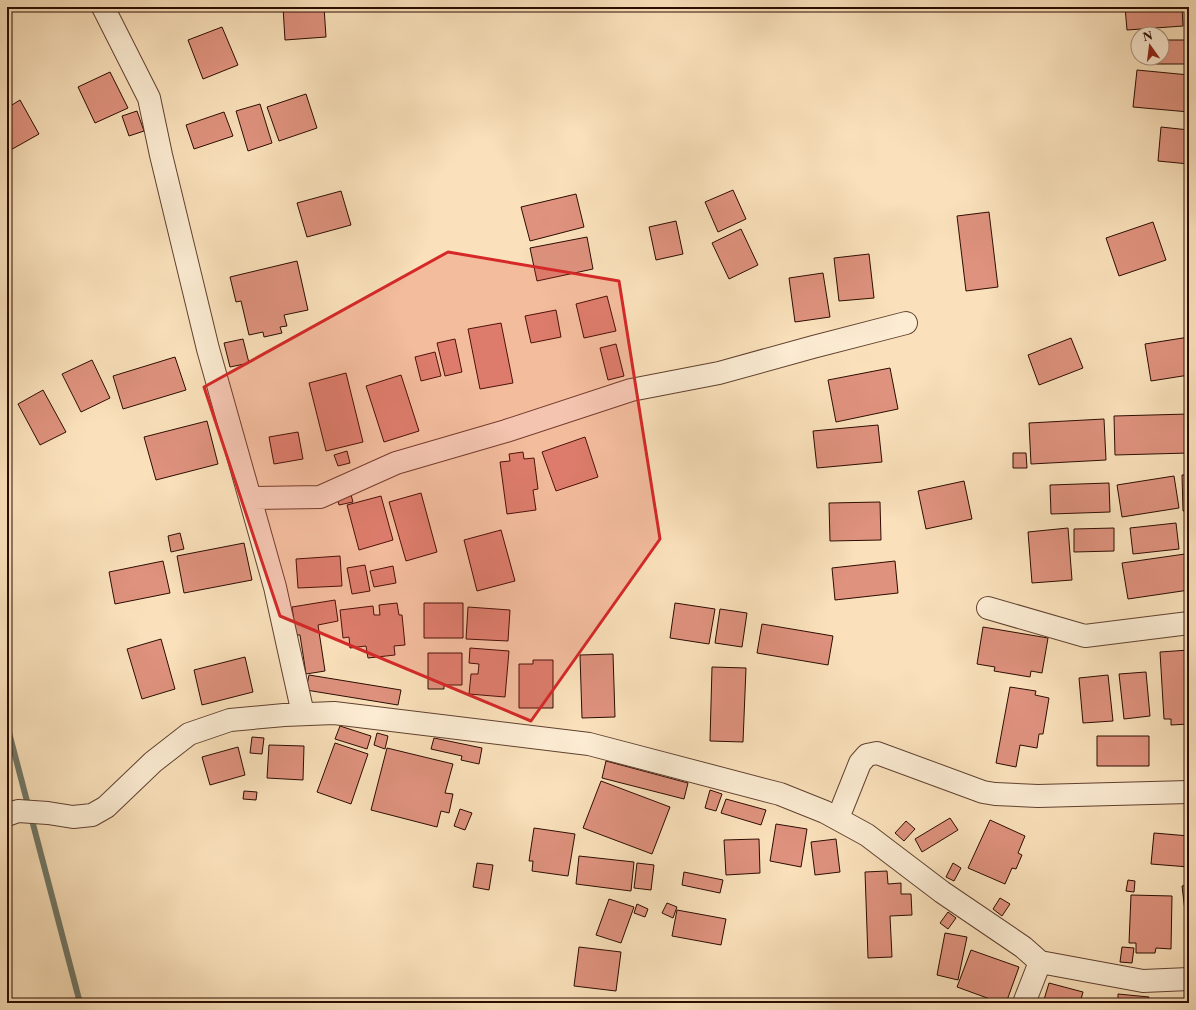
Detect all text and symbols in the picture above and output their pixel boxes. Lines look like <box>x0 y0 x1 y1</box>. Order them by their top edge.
north arrow <box>1130 26 1170 66</box>
text: N <box>1141 28 1154 44</box>

